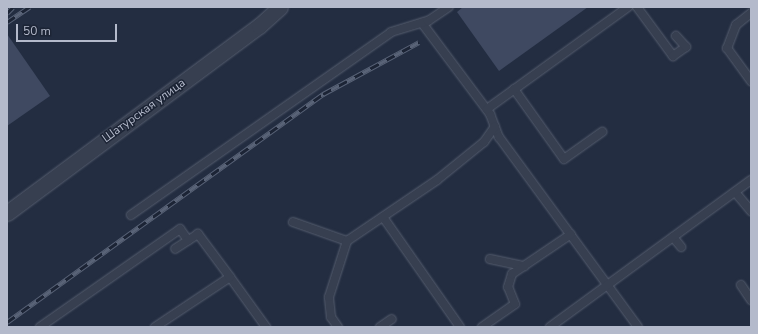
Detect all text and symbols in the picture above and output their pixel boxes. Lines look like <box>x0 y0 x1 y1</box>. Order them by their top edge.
scale bar <box>18 16 119 42</box>
text: 50 m <box>23 23 51 39</box>
street label: Шатурская улица <box>100 76 188 146</box>

